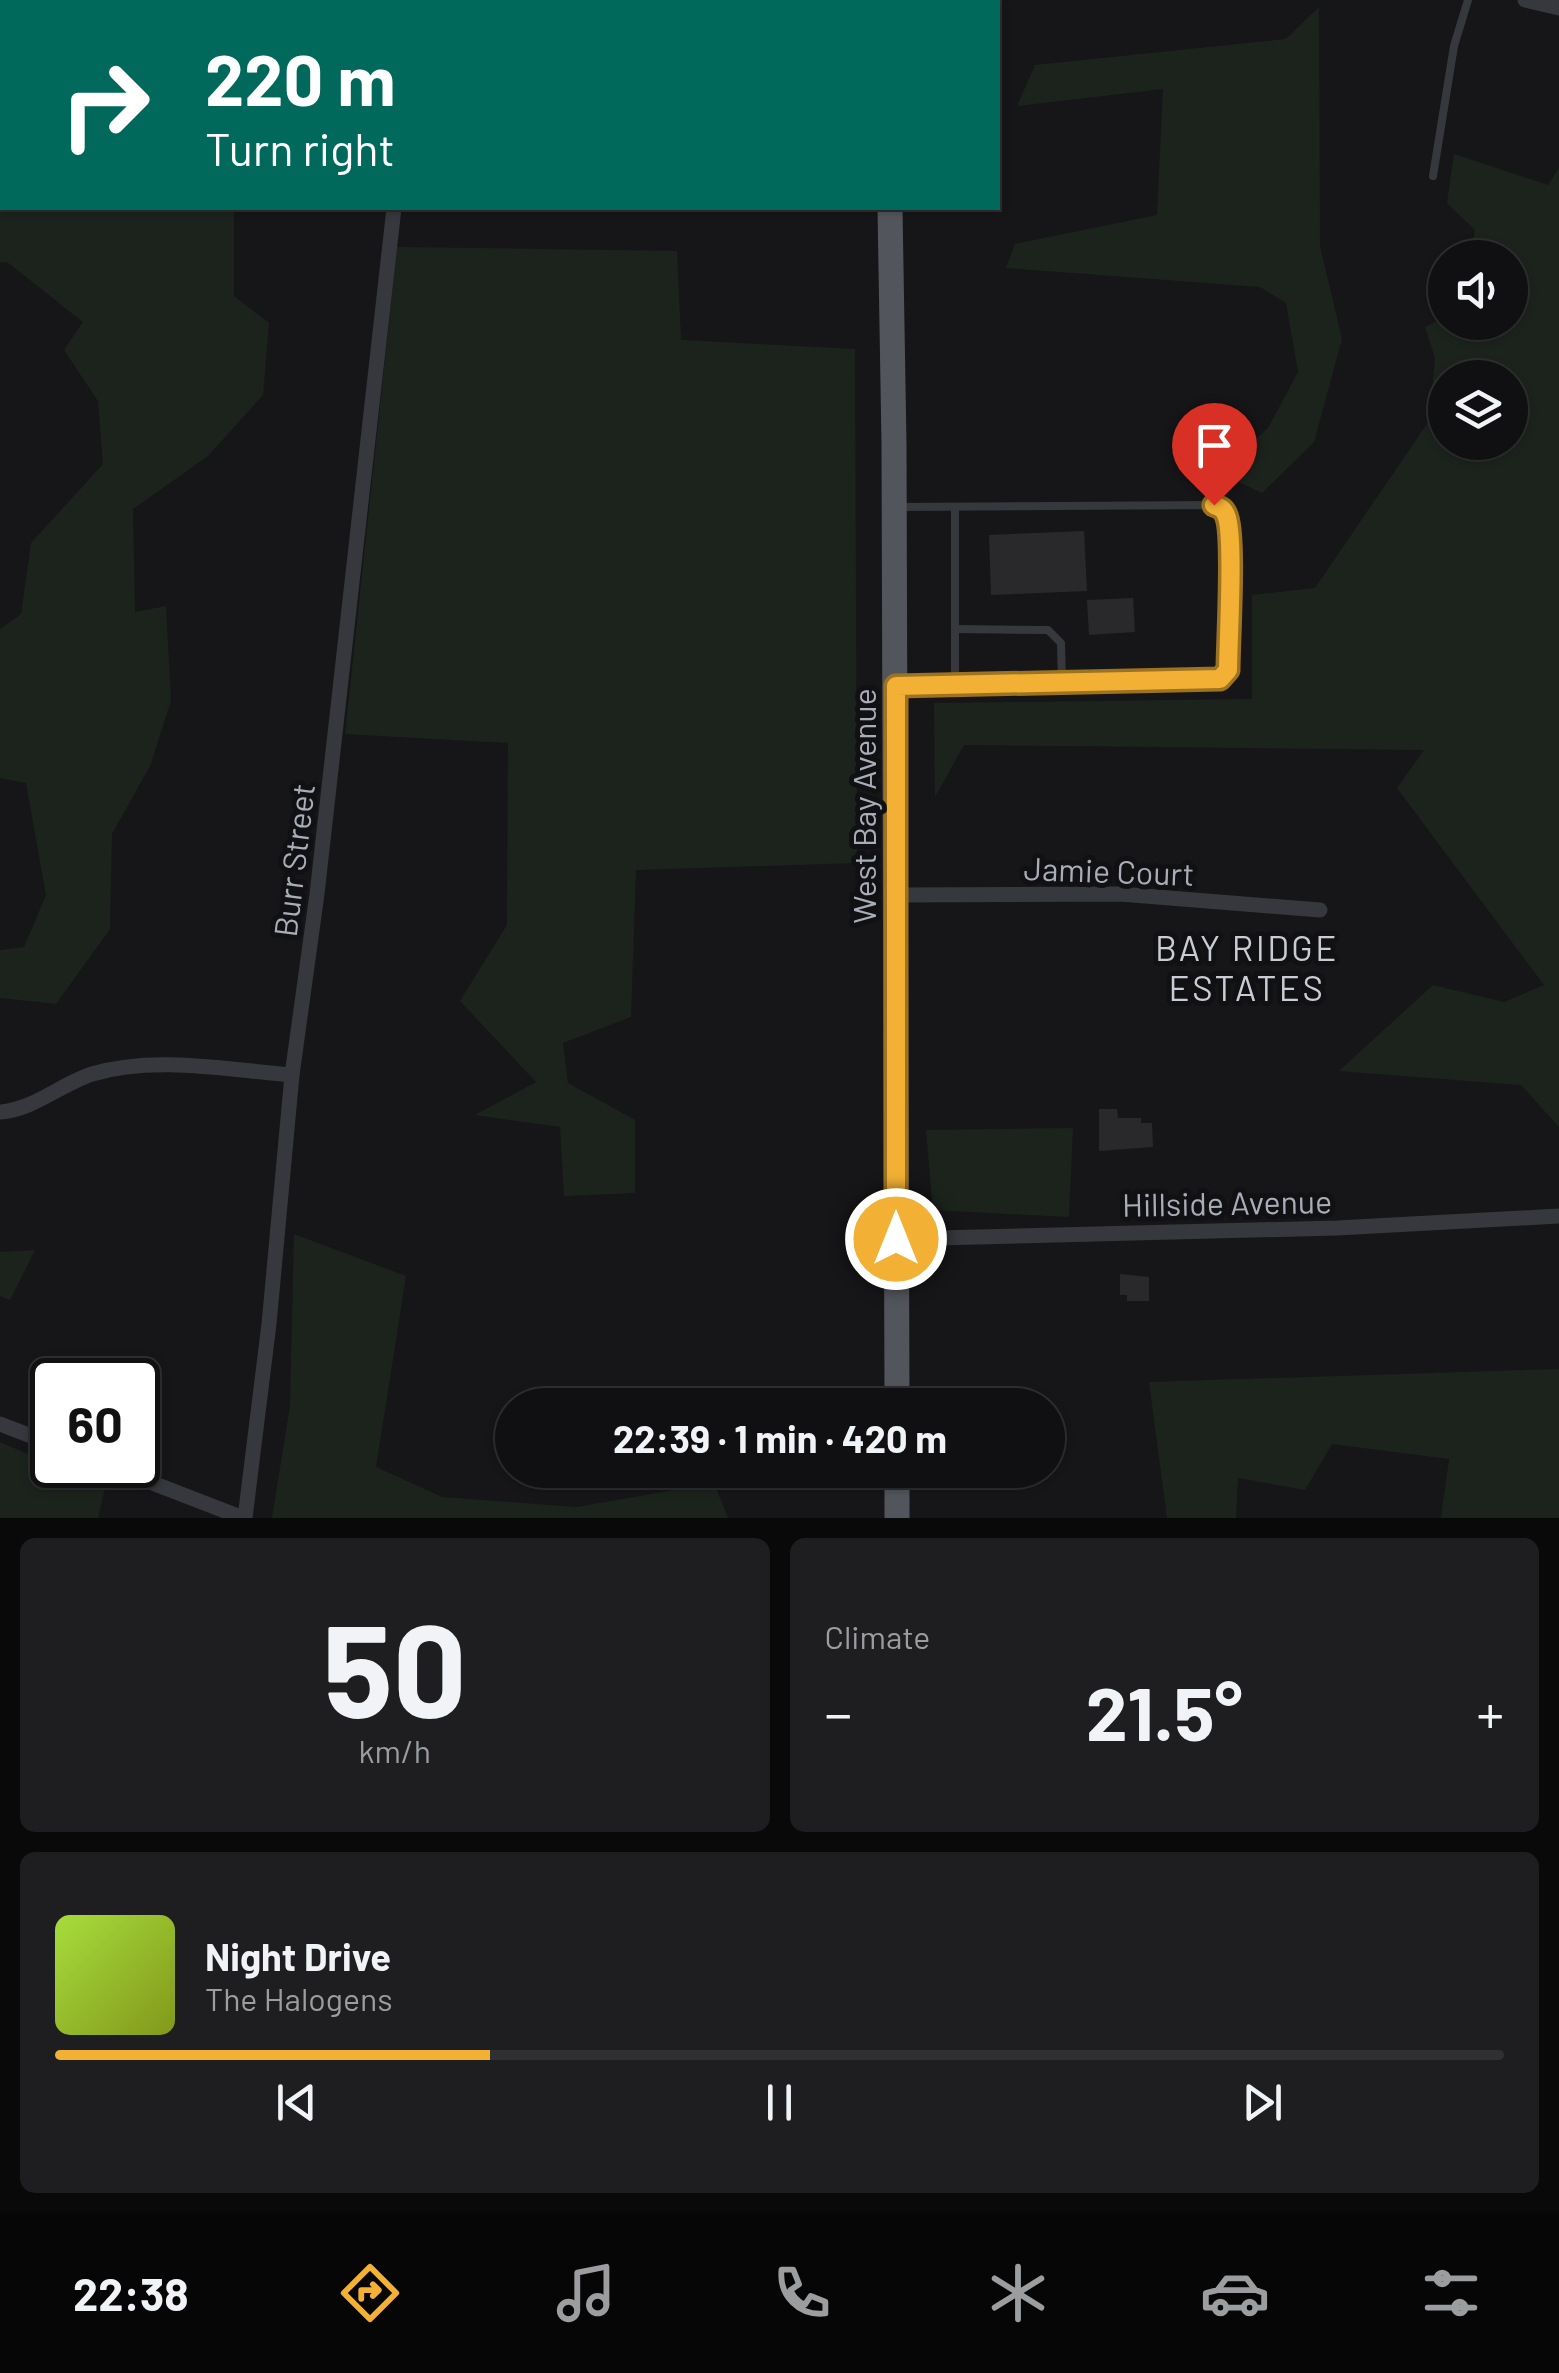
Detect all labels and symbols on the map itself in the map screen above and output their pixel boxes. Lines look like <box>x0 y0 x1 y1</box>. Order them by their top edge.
pin <box>1172 403 1257 506</box>
street label: West Bay Avenue <box>844 688 882 924</box>
street label: Burr Street <box>265 781 321 939</box>
street label: Jamie Court <box>1023 848 1195 892</box>
district label: BAY RIDGE ESTATES <box>1155 926 1339 1008</box>
street label: Hillside Avenue <box>1122 1181 1332 1223</box>
position arrow <box>844 1187 948 1291</box>
speed limit sign: 60 <box>30 1358 160 1488</box>

